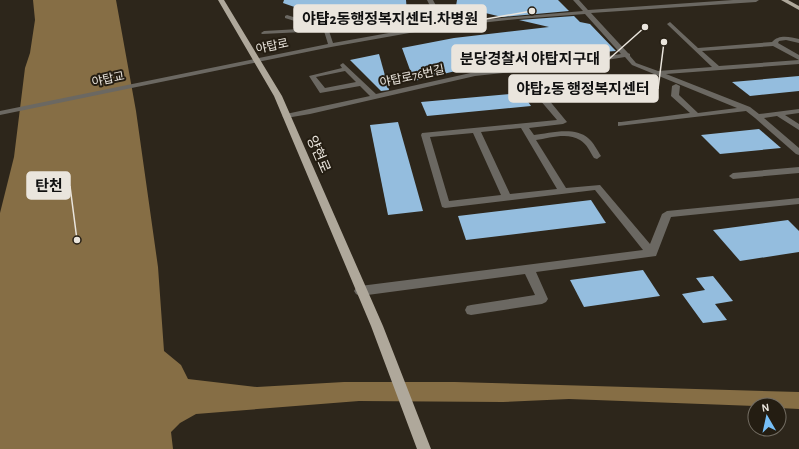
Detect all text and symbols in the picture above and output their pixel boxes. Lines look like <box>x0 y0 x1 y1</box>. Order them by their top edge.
callout: 야턉2동행정복지센터.차병원 <box>294 5 486 32</box>
text: 야턉2동행정복지센터.차병원 <box>302 11 478 27</box>
street label: 야탑로 <box>255 37 289 55</box>
callout: 분당경찰서 야탑지구대 <box>452 45 609 72</box>
text: 분당경찰서 야탑지구대 <box>460 51 600 67</box>
street label: 야탑로76번길 <box>379 63 445 89</box>
street label: 야탑교 <box>91 70 125 88</box>
callout: 야탑2동 행정복지센터 <box>509 75 658 102</box>
text: 야탑2동 행정복지센터 <box>516 81 650 97</box>
street label: 양현로 <box>304 133 334 175</box>
callout: 탄천 <box>27 172 70 199</box>
text: 탄천 <box>35 177 63 194</box>
north arrow <box>747 397 787 437</box>
text: N <box>761 402 770 414</box>

